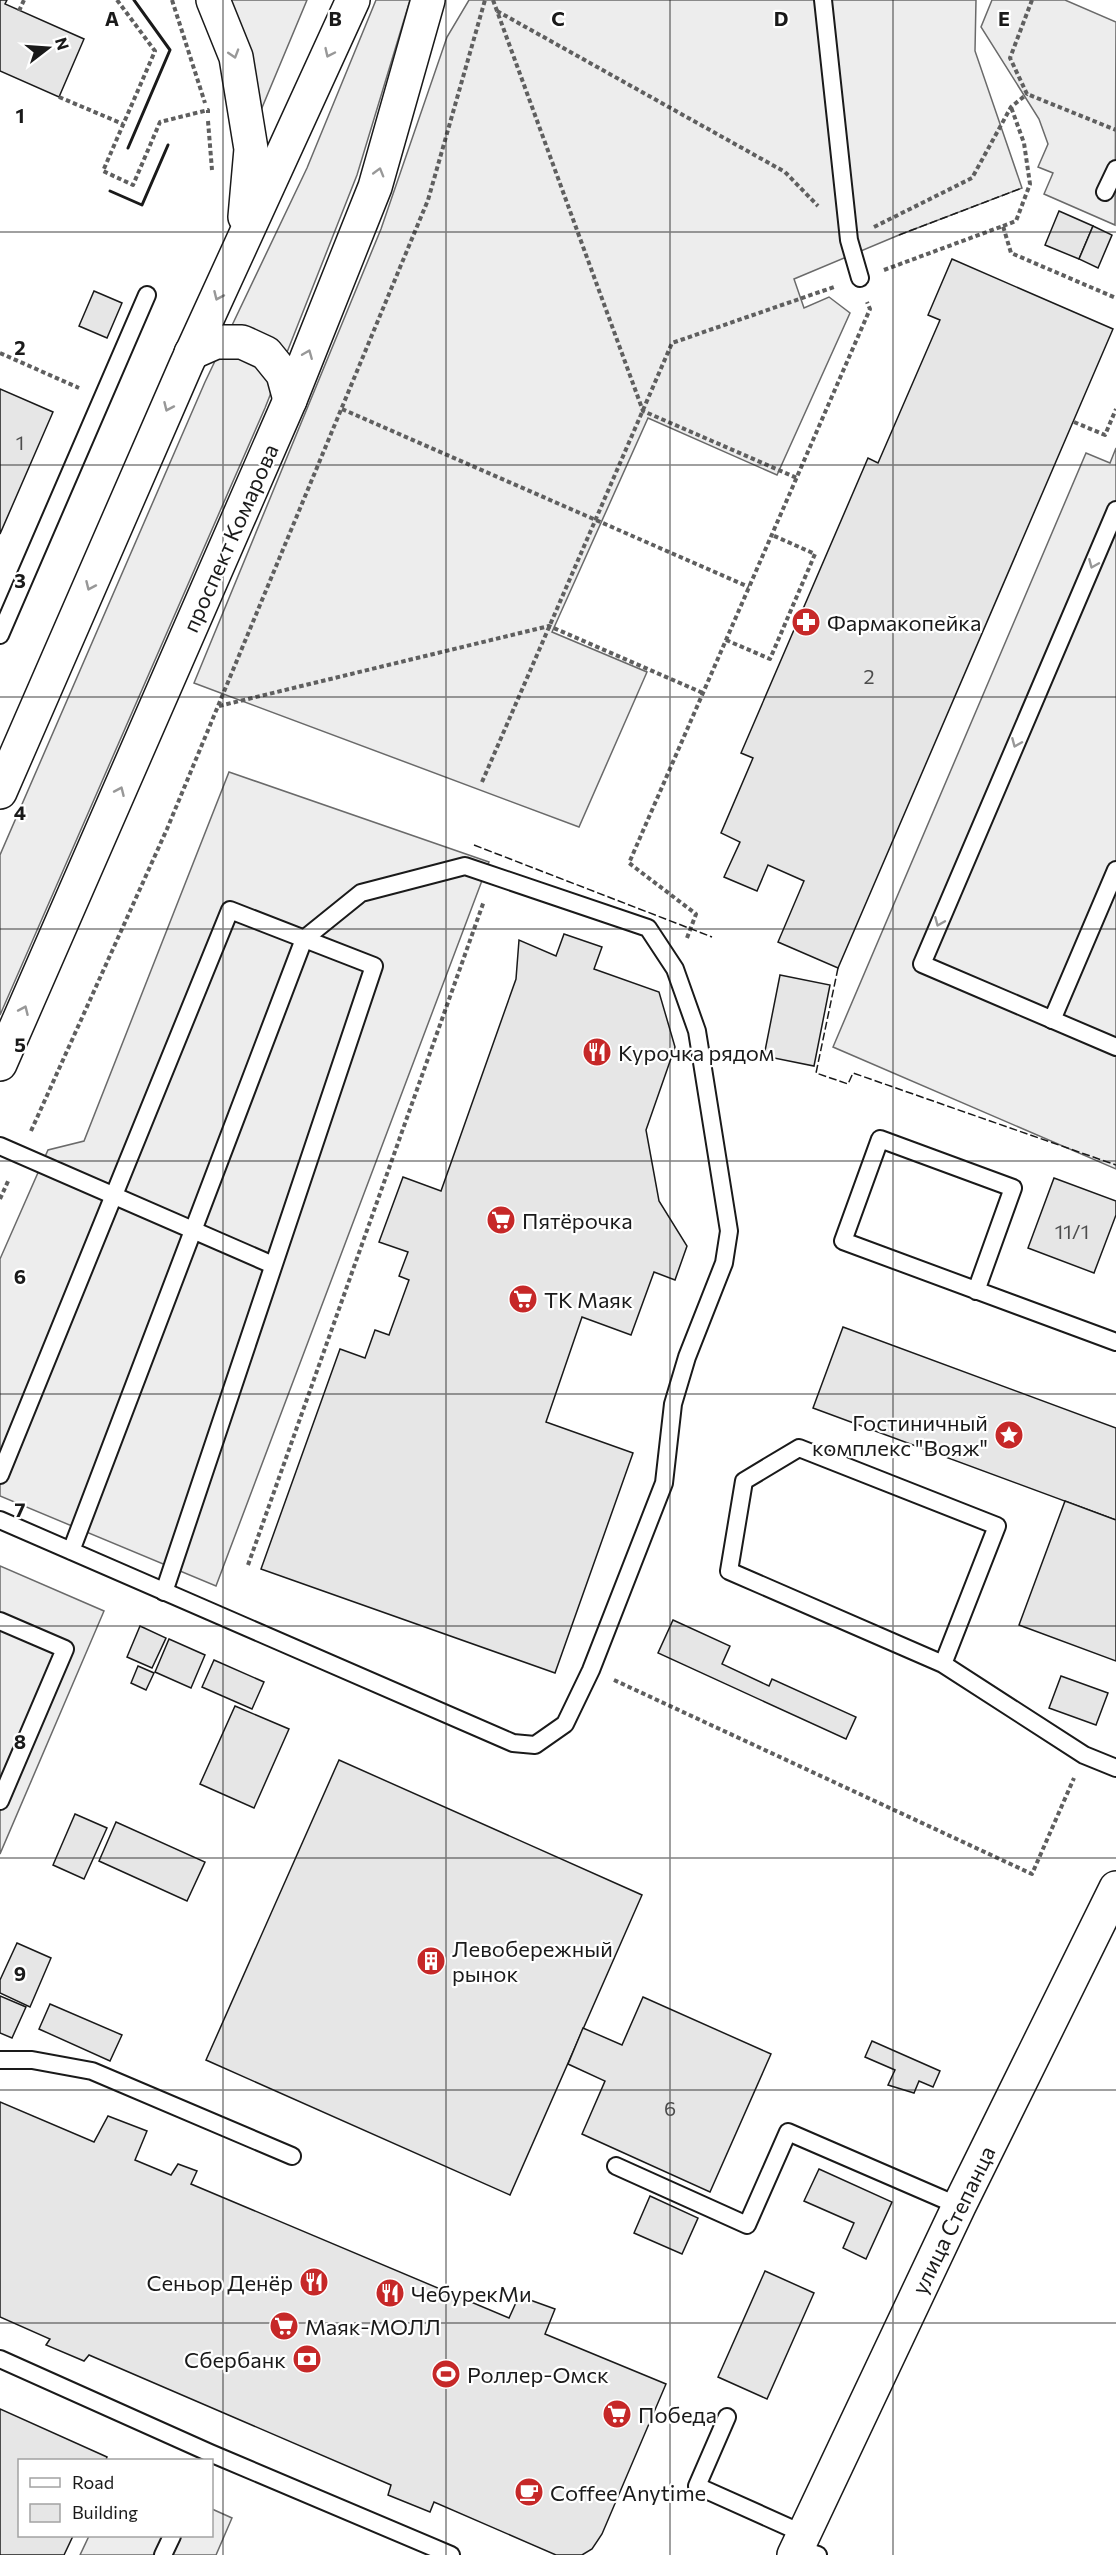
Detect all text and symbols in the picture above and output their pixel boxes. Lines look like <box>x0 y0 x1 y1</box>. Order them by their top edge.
text: A <box>105 6 119 30</box>
text: B <box>328 6 342 30</box>
text: C <box>551 6 565 30</box>
text: D <box>774 6 788 30</box>
text: E <box>998 6 1010 30</box>
north arrow <box>18 18 78 78</box>
text: N <box>52 35 74 52</box>
one-way arrow <box>324 47 336 58</box>
one-way arrow <box>227 48 240 59</box>
text: 1 <box>15 103 25 127</box>
one-way arrow <box>372 168 384 178</box>
one-way arrow <box>214 289 226 300</box>
text: 2 <box>14 335 26 359</box>
one-way arrow <box>301 349 313 360</box>
one-way arrow <box>163 401 175 412</box>
house number: 1 <box>16 430 24 454</box>
street label: проспект Комарова <box>176 440 284 636</box>
one-way arrow <box>1088 557 1100 568</box>
text: 3 <box>14 568 26 592</box>
one-way arrow <box>85 579 97 590</box>
pharmacy icon: Фармакопейка <box>790 606 822 638</box>
place label: Фармакопейка <box>827 609 981 636</box>
house number: 2 <box>863 664 875 688</box>
one-way arrow <box>1011 737 1023 748</box>
one-way arrow <box>113 786 125 797</box>
text: 4 <box>14 800 26 824</box>
one-way arrow <box>935 916 947 927</box>
one-way arrow <box>16 1006 28 1017</box>
text: 5 <box>14 1032 26 1056</box>
restaurant icon: Курочка рядом <box>581 1036 613 1068</box>
place label: Курочка рядом <box>618 1039 775 1066</box>
supermarket icon: Пятёрочка <box>485 1204 517 1236</box>
place label: Пятёрочка <box>522 1207 633 1234</box>
house number: 11/1 <box>1055 1219 1089 1243</box>
text: 6 <box>14 1264 26 1288</box>
supermarket icon: ТК Маяк <box>507 1283 539 1315</box>
place label: ТК Маяк <box>544 1286 633 1313</box>
place label: Гостиничный комплекс "Вояж" <box>812 1409 988 1461</box>
place icon: Гостиничный комплекс "Вояж" <box>993 1419 1025 1451</box>
text: 7 <box>15 1497 26 1521</box>
text: 8 <box>14 1729 26 1753</box>
place label: Левобережный рынок <box>452 1935 613 1987</box>
building icon: Левобережный рынок <box>415 1945 447 1977</box>
text: 9 <box>14 1961 26 1985</box>
house number: 6 <box>664 2096 676 2120</box>
street label: улица Степанца <box>905 2141 1001 2299</box>
restaurant icon: Сеньор Денёр <box>298 2266 330 2298</box>
place label: Сеньор Денёр <box>146 2269 293 2296</box>
restaurant icon: ЧебурекМи <box>374 2277 406 2309</box>
place label: ЧебурекМи <box>411 2280 532 2307</box>
supermarket icon: Маяк-МОЛЛ <box>268 2310 300 2342</box>
place label: Маяк-МОЛЛ <box>305 2313 441 2340</box>
bank icon: Сбербанк <box>291 2343 323 2375</box>
place label: Сбербанк <box>184 2346 286 2373</box>
sports icon: Роллер-Омск <box>430 2358 462 2390</box>
place label: Роллер-Омск <box>467 2361 609 2388</box>
supermarket icon: Победа <box>601 2398 633 2430</box>
place label: Победа <box>638 2401 717 2428</box>
legend <box>18 2459 213 2537</box>
text: Road <box>72 2471 114 2493</box>
cafe icon: Coffee Anytime <box>513 2476 545 2508</box>
place label: Coffee Anytime <box>550 2479 706 2506</box>
text: Building <box>72 2501 138 2523</box>

